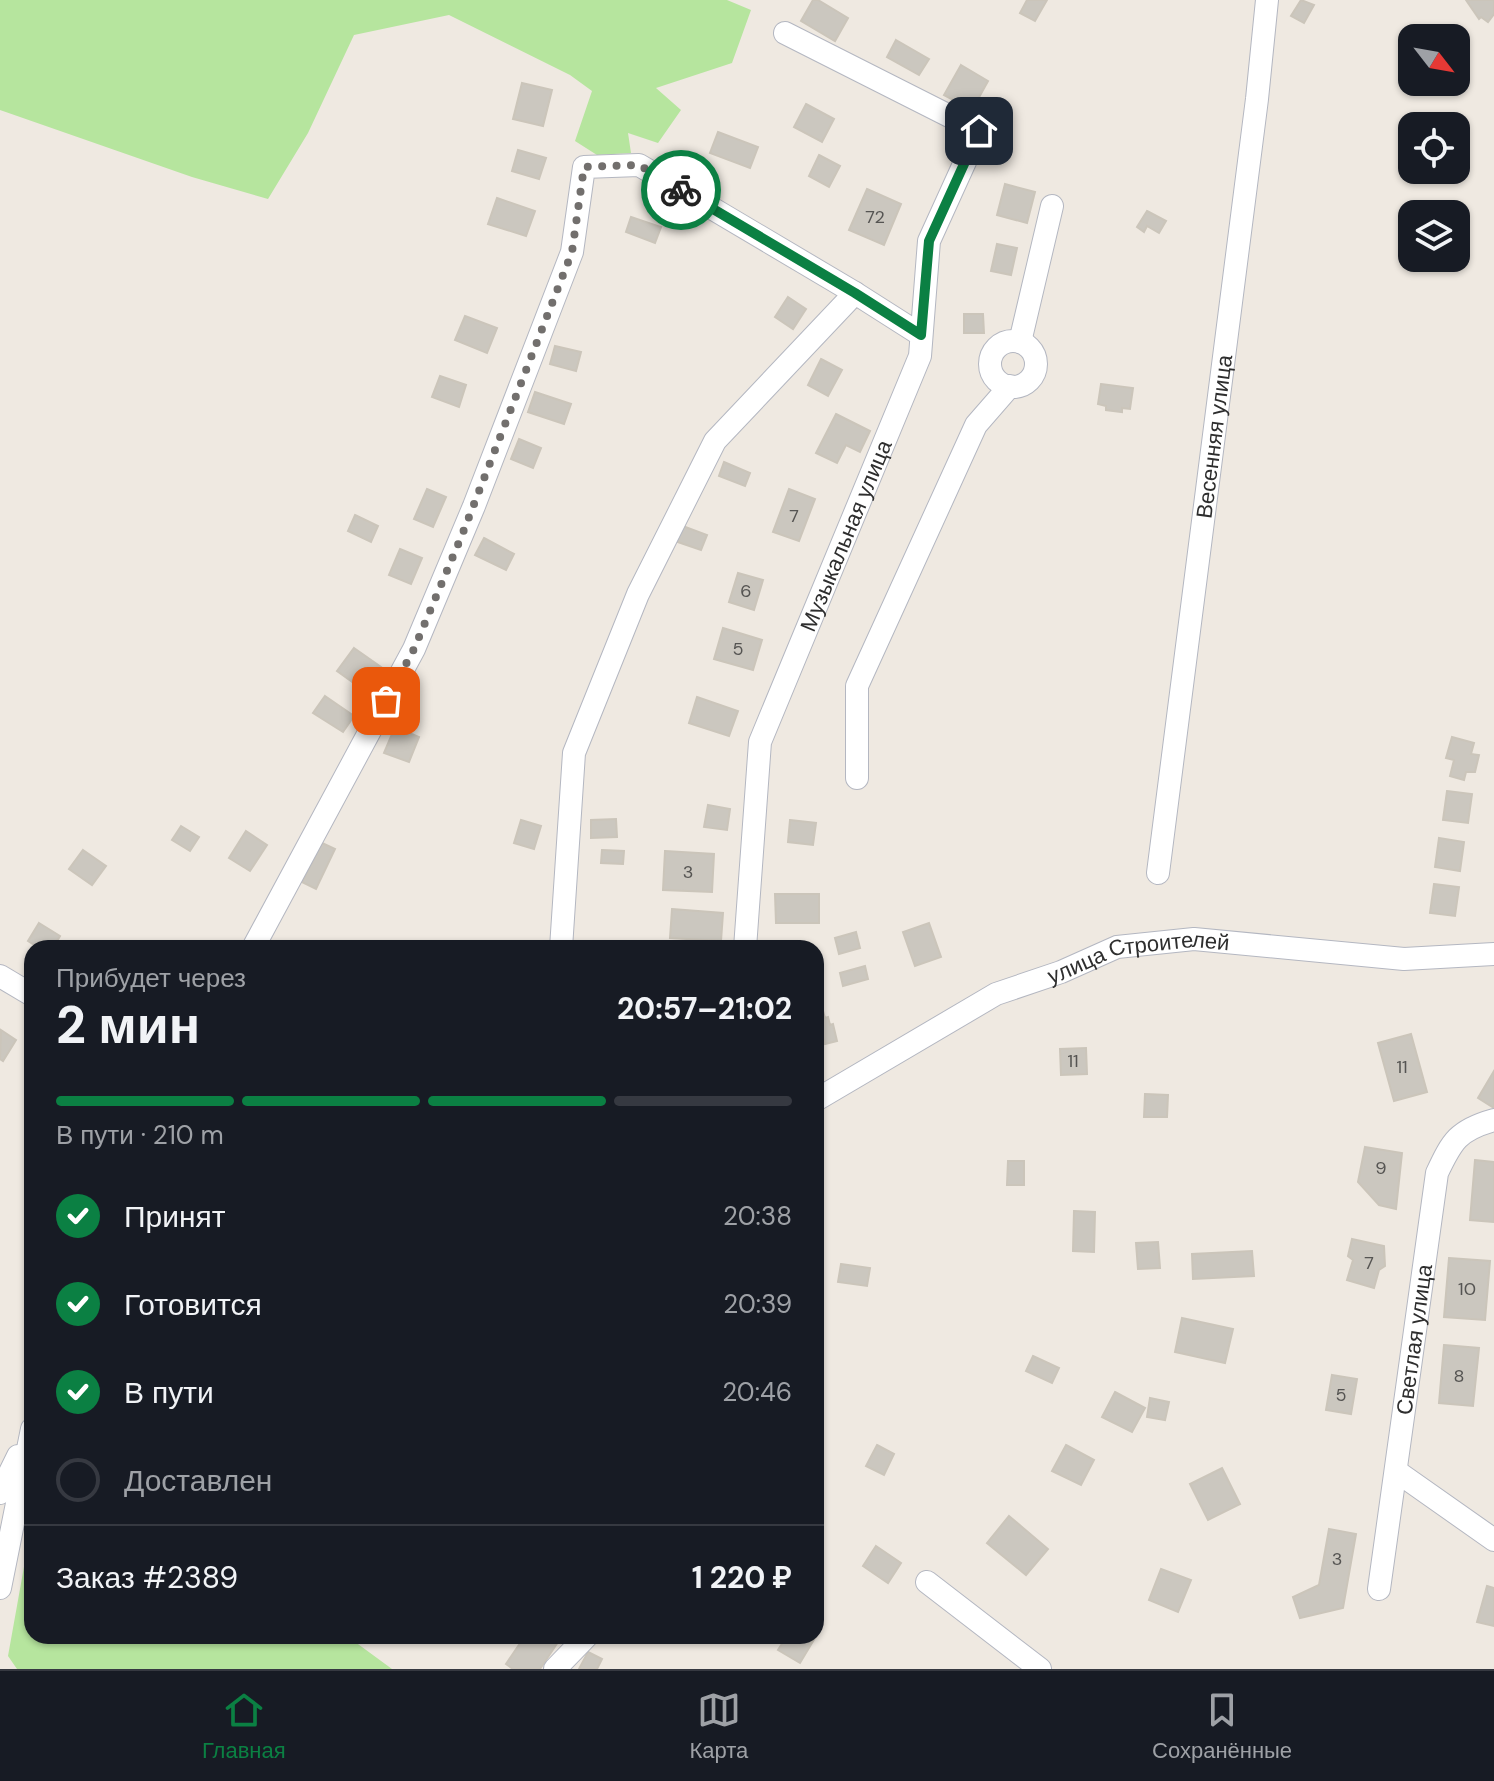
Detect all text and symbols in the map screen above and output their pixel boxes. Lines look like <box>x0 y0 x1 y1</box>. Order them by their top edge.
north arrow <box>1398 24 1470 96</box>
map controls <box>1398 24 1470 272</box>
pin <box>945 97 1013 165</box>
icon: home <box>957 109 1001 153</box>
button: locate <box>1398 112 1470 184</box>
courier <box>641 150 721 230</box>
icon: bike <box>659 168 703 212</box>
button: layers <box>1398 200 1470 272</box>
house number: 72 <box>865 205 885 229</box>
street label: Весенняя улица <box>1189 352 1239 520</box>
street label: Музыкальная улица <box>793 435 898 636</box>
house number: 7 <box>789 504 799 528</box>
house number: 6 <box>740 579 752 603</box>
house number: 5 <box>733 637 743 661</box>
pin <box>352 667 420 735</box>
icon: bag <box>364 679 408 723</box>
house number: 3 <box>683 860 693 884</box>
street label: улица Строителей <box>1044 924 1231 990</box>
text: Прибудет через <box>56 961 246 995</box>
text: 20:57–21:02 <box>617 989 792 1028</box>
text: 2 мин <box>56 991 200 1059</box>
house number: 11 <box>1067 1049 1079 1073</box>
house number: 11 <box>1396 1055 1408 1079</box>
text: В пути · 210 m <box>56 1118 224 1152</box>
house number: 9 <box>1375 1156 1387 1180</box>
icon: check <box>56 1194 100 1238</box>
text: Принят <box>124 1197 226 1236</box>
text: 20:38 <box>723 1199 792 1233</box>
house number: 7 <box>1364 1251 1374 1275</box>
street label: Светлая улица <box>1389 1261 1439 1417</box>
house number: 10 <box>1458 1277 1476 1301</box>
icon: check <box>56 1282 100 1326</box>
text: Готовится <box>124 1285 262 1324</box>
text: 20:39 <box>723 1287 792 1321</box>
house number: 8 <box>1454 1364 1464 1388</box>
icon: check <box>56 1370 100 1414</box>
text: В пути <box>124 1373 214 1412</box>
text: 20:46 <box>722 1375 792 1409</box>
house number: 5 <box>1336 1383 1346 1407</box>
text: Доставлен <box>124 1461 272 1500</box>
house number: 3 <box>1332 1547 1342 1571</box>
text: Заказ #2389 <box>56 1558 238 1597</box>
text: 1 220 ₽ <box>692 1558 792 1597</box>
tab: Главная <box>202 1688 286 1765</box>
tab: Карта <box>689 1688 748 1765</box>
tab: Сохранённые <box>1152 1688 1292 1765</box>

